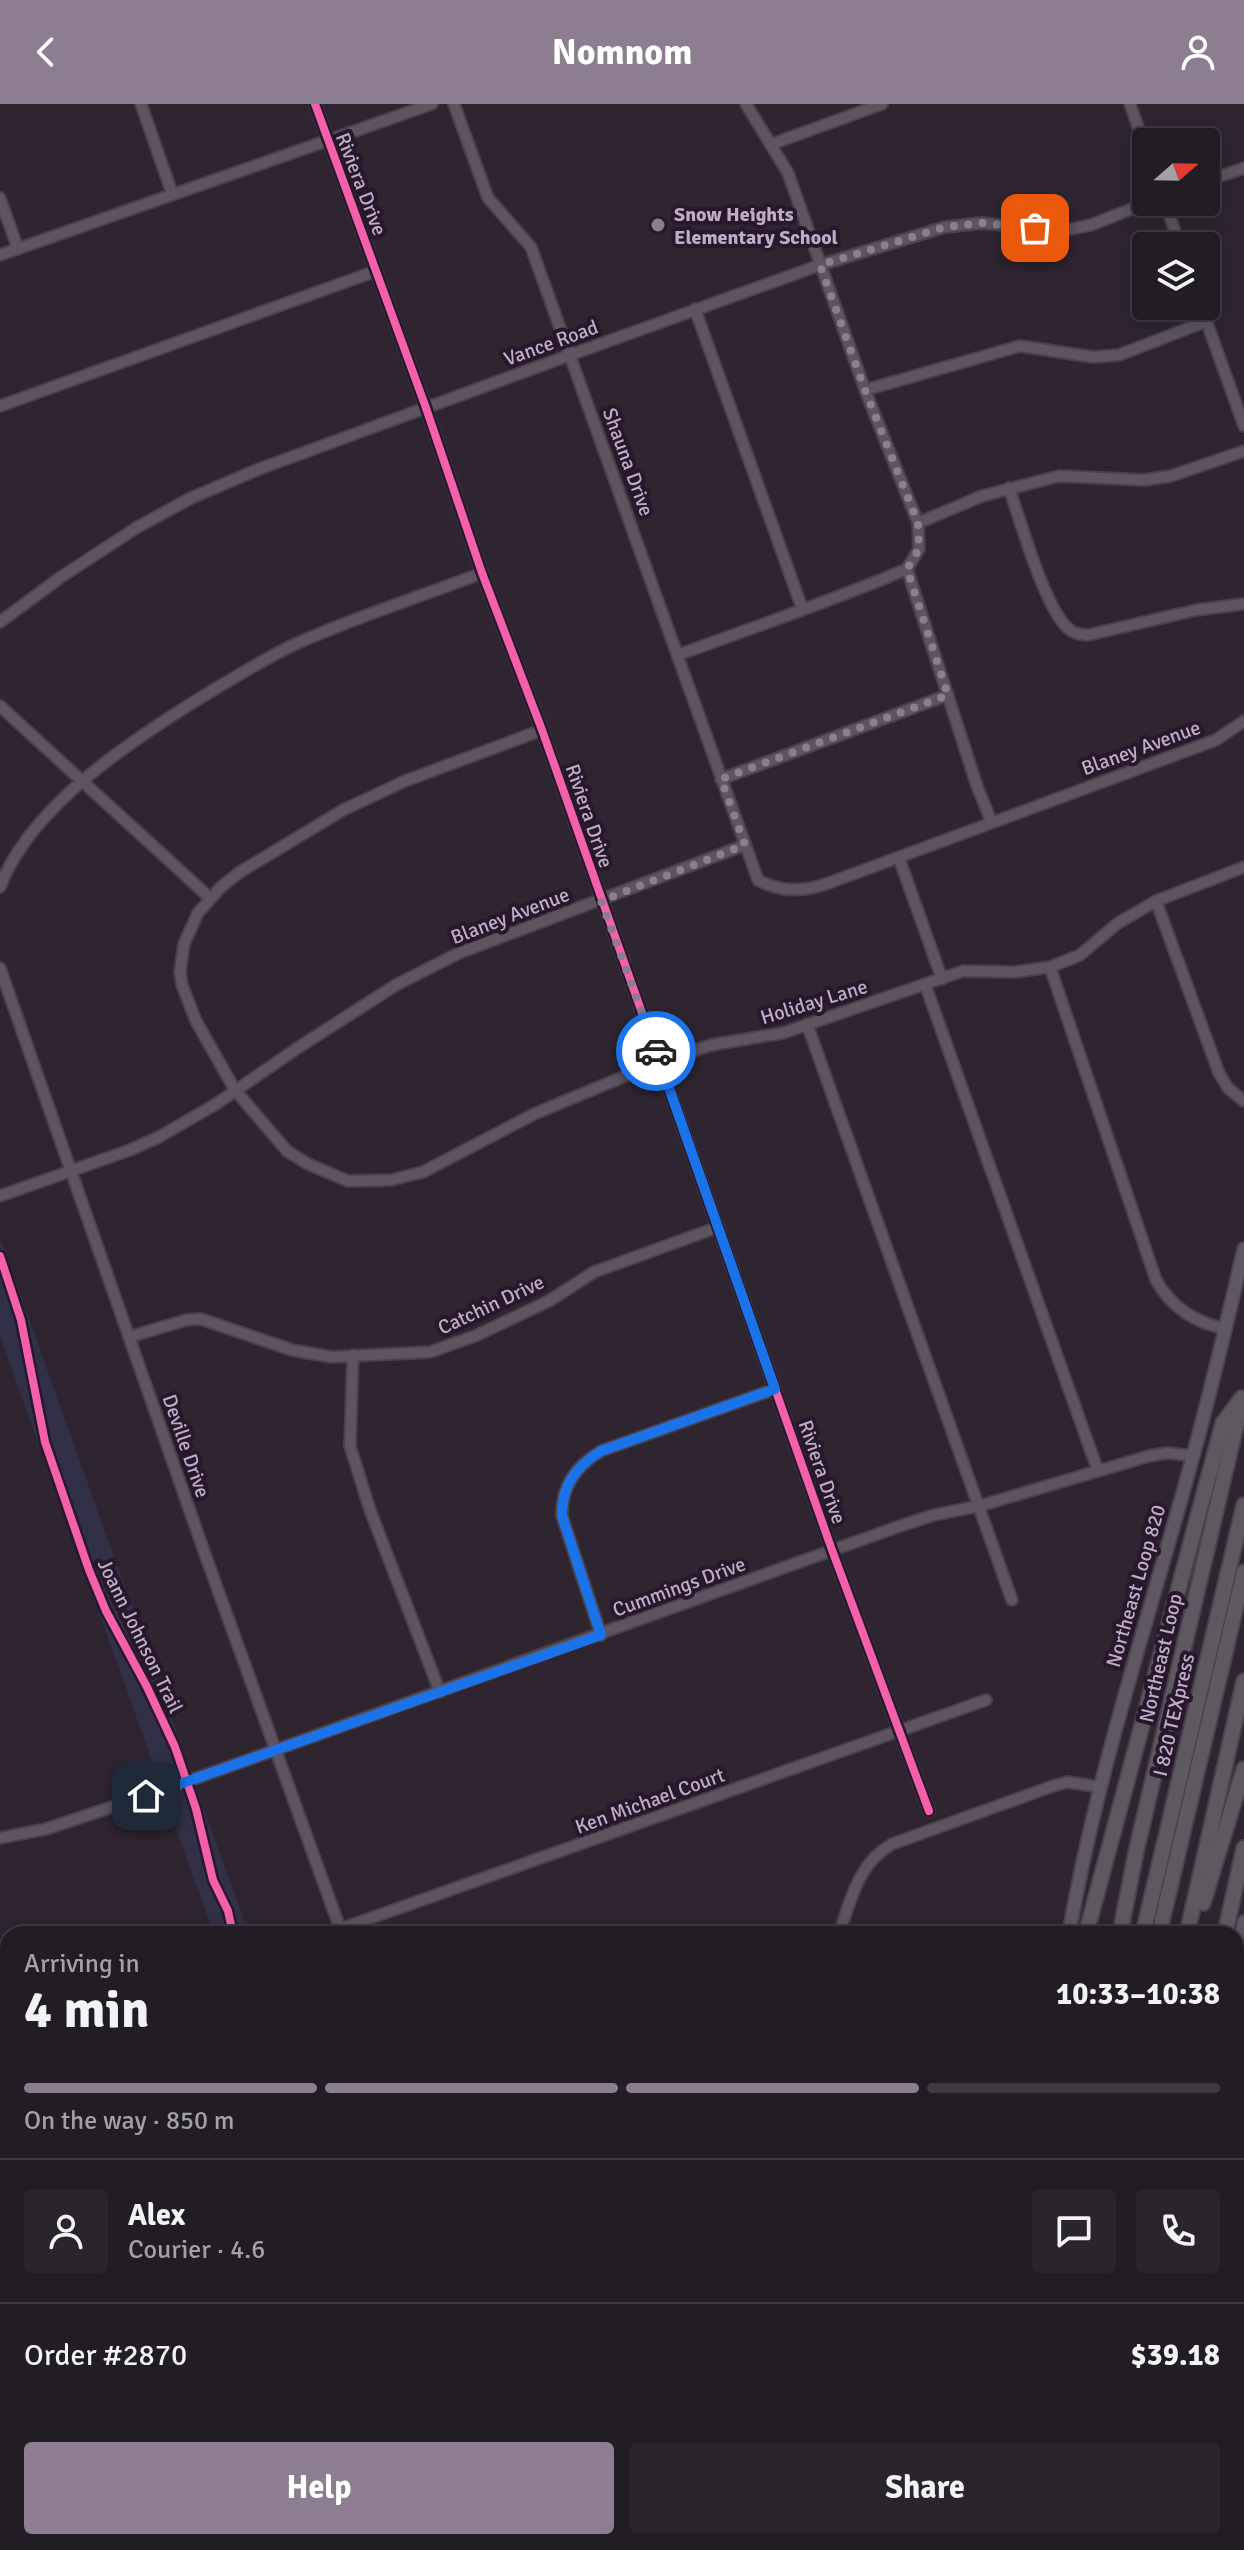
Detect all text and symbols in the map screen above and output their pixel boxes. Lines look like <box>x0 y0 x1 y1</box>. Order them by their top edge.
icon: back <box>24 30 68 74</box>
text: Nomnom <box>552 30 692 75</box>
icon: person <box>1176 30 1220 74</box>
north arrow <box>1132 128 1220 216</box>
map controls <box>1132 128 1220 320</box>
street label: Riviera Drive <box>330 129 392 239</box>
pin <box>1001 194 1069 262</box>
place label: Snow Heights Elementary School <box>674 202 838 250</box>
icon: bag <box>1013 206 1057 250</box>
marker: Snow Heights Elementary School <box>649 216 667 234</box>
button: layers <box>1132 232 1220 320</box>
street label: Vance Road <box>501 314 601 372</box>
street label: Shauna Drive <box>597 405 659 519</box>
street label: Blaney Avenue <box>1078 715 1204 781</box>
street label: Riviera Drive <box>560 761 618 871</box>
street label: Blaney Avenue <box>447 882 573 950</box>
street label: Holiday Lane <box>757 974 871 1030</box>
courier <box>616 1011 696 1091</box>
icon: car <box>634 1029 678 1073</box>
street label: Catchin Drive <box>434 1269 548 1341</box>
street label: Deville Drive <box>157 1391 215 1501</box>
street label: Riviera Drive <box>793 1417 851 1527</box>
street label: Northeast Loop 820 <box>1101 1502 1171 1670</box>
street label: Cummings Drive <box>609 1551 749 1623</box>
street label: Joann Johnson Trail <box>92 1555 188 1718</box>
street label: Northeast Loop <box>1135 1591 1187 1725</box>
street label: I 820 TEXpress <box>1148 1651 1200 1779</box>
pin <box>112 1762 180 1830</box>
street label: Ken Michael Court <box>572 1762 728 1840</box>
icon: home <box>124 1774 168 1818</box>
text: Arriving in <box>24 1948 140 1980</box>
text: 10:33–10:38 <box>1056 1976 1220 2013</box>
text: 4 min <box>24 1978 150 2042</box>
text: On the way · 850 m <box>24 2105 234 2137</box>
button: person <box>24 2189 108 2273</box>
button: chat <box>1032 2189 1116 2273</box>
button: phone <box>1136 2189 1220 2273</box>
text: Alex <box>128 2197 185 2234</box>
text: Courier · 4.6 <box>128 2234 265 2266</box>
text: Order #2870 <box>24 2337 187 2374</box>
text: $39.18 <box>1130 2337 1220 2374</box>
button: Help <box>24 2442 614 2534</box>
button: Share <box>630 2442 1220 2534</box>

